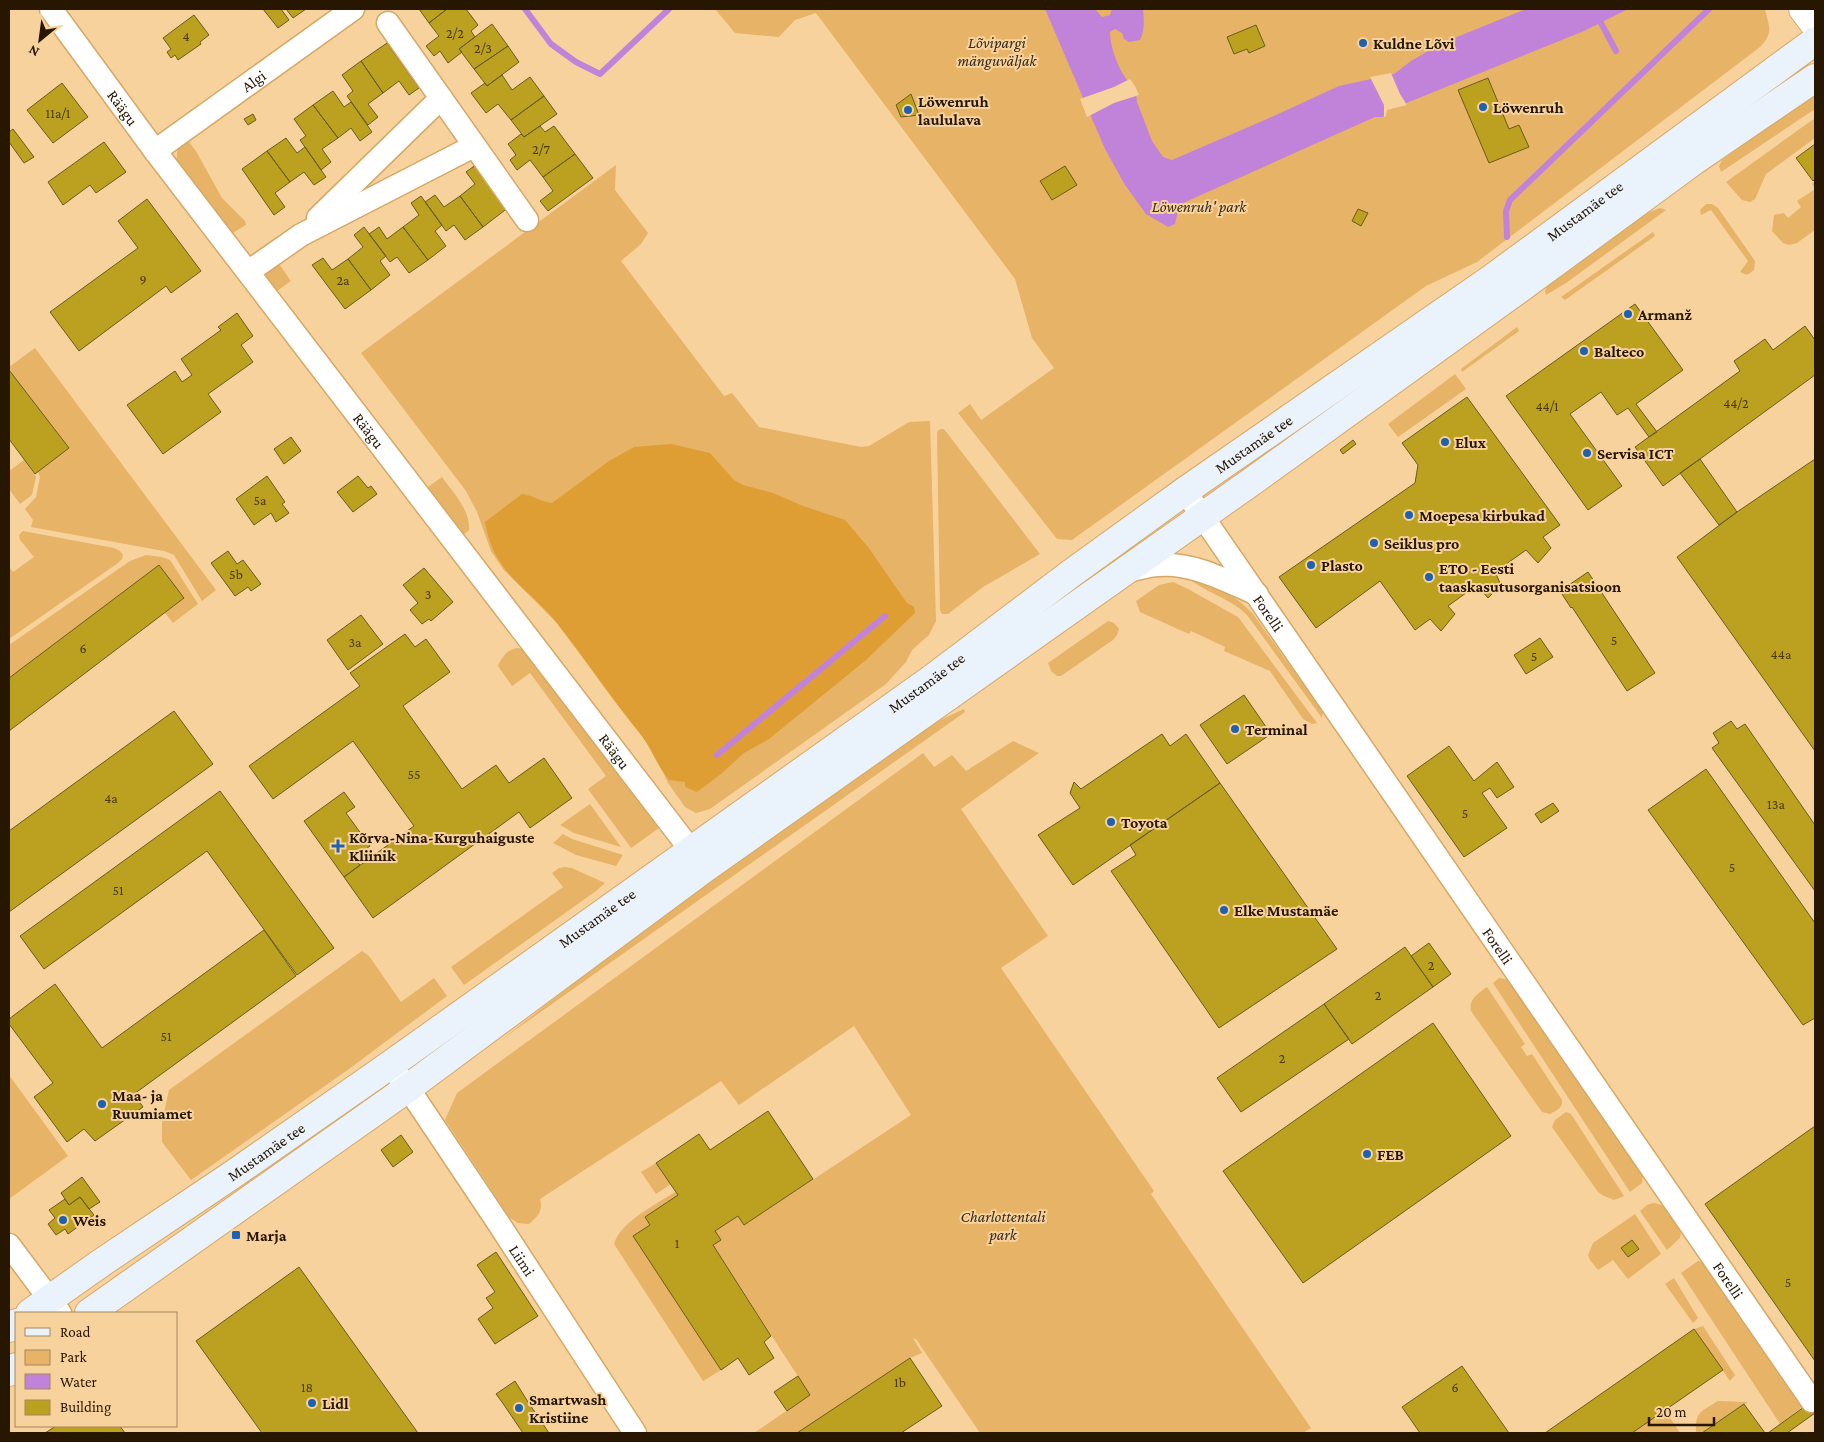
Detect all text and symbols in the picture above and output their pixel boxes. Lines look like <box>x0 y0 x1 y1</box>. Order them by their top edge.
north arrow <box>15 15 65 65</box>
house number: 2/2 <box>446 25 464 41</box>
house number: 4 <box>182 28 190 44</box>
park label: Lõvipargi mänguväljak <box>957 34 1038 70</box>
place label: Kuldne Lõvi <box>1373 35 1455 52</box>
marker: Kuldne Lõvi <box>1357 37 1369 49</box>
house number: 2/3 <box>474 40 492 56</box>
text: N <box>25 42 42 61</box>
street label: Algi <box>238 66 269 95</box>
street label: Räägu <box>104 86 142 129</box>
place label: Löwenruh laululava <box>918 93 989 128</box>
place label: Löwenruh <box>1493 99 1564 116</box>
marker: Löwenruh <box>1477 101 1489 113</box>
marker: Löwenruh laululava <box>902 104 914 116</box>
house number: 11a/1 <box>46 105 71 121</box>
house number: 2/7 <box>532 141 550 157</box>
street label: Mustamäe tee <box>1543 177 1626 244</box>
park label: Löwenruh' park <box>1152 198 1247 216</box>
house number: 9 <box>139 271 147 287</box>
house number: 2a <box>336 272 350 288</box>
place label: Armanž <box>1637 306 1692 323</box>
marker: Armanž <box>1622 308 1634 320</box>
place label: Balteco <box>1594 343 1644 360</box>
marker: Balteco <box>1578 345 1590 357</box>
house number: 44/2 <box>1723 395 1749 411</box>
house number: 44/1 <box>1535 398 1559 414</box>
street label: Räägu <box>350 409 388 452</box>
street label: Mustamäe tee <box>1211 411 1295 476</box>
place label: Elux <box>1455 434 1487 451</box>
marker: Elux <box>1439 436 1451 448</box>
place label: Servisa ICT <box>1597 445 1674 462</box>
marker: Servisa ICT <box>1581 447 1593 459</box>
house number: 5a <box>253 492 267 508</box>
place label: Moepesa kirbukad <box>1419 507 1545 524</box>
marker: Moepesa kirbukad <box>1403 509 1415 521</box>
place label: Seiklus pro <box>1384 535 1459 552</box>
marker: Seiklus pro <box>1368 537 1380 549</box>
place label: Plasto <box>1321 557 1363 574</box>
marker: Plasto <box>1305 559 1317 571</box>
place label: ETO - Eesti taaskasutusorganisatsioon <box>1439 560 1621 595</box>
house number: 5b <box>229 566 243 582</box>
marker: ETO - Eesti taaskasutusorganisatsioon <box>1423 571 1435 583</box>
house number: 3 <box>425 586 431 602</box>
street label: Forelli <box>1251 591 1287 634</box>
house number: 5 <box>1611 632 1617 648</box>
house number: 3a <box>348 634 362 650</box>
house number: 6 <box>79 640 87 656</box>
house number: 44a <box>1771 646 1792 662</box>
house number: 5 <box>1531 648 1537 664</box>
street label: Mustamäe tee <box>885 649 968 716</box>
place label: Terminal <box>1245 721 1308 738</box>
marker: Terminal <box>1229 723 1241 735</box>
street label: Räägu <box>596 730 634 772</box>
house number: 55 <box>407 766 421 782</box>
house number: 4a <box>104 790 118 806</box>
house number: 13a <box>1767 796 1785 812</box>
house number: 5 <box>1462 805 1468 821</box>
place label: Toyota <box>1121 814 1168 831</box>
marker: Toyota <box>1105 816 1117 828</box>
place label: Kõrva-Nina-Kurguhaiguste Kliinik <box>349 829 535 864</box>
marker: Kõrva-Nina-Kurguhaiguste Kliinik <box>331 839 345 853</box>
house number: 5 <box>1729 859 1735 875</box>
house number: 51 <box>112 882 124 898</box>
street label: Mustamäe tee <box>555 885 638 951</box>
place label: Elke Mustamäe <box>1234 902 1339 919</box>
marker: Elke Mustamäe <box>1218 904 1230 916</box>
street label: Forelli <box>1480 924 1517 967</box>
house number: 2 <box>1428 957 1435 973</box>
house number: 2 <box>1375 987 1382 1003</box>
house number: 51 <box>160 1028 172 1044</box>
house number: 2 <box>1279 1050 1286 1066</box>
place label: Maa- ja Ruumiamet <box>112 1087 193 1122</box>
marker: Maa- ja Ruumiamet <box>96 1098 108 1110</box>
street label: Mustamäe tee <box>224 1119 308 1184</box>
place label: FEB <box>1377 1146 1404 1163</box>
marker: FEB <box>1361 1148 1373 1160</box>
park label: Charlottentali park <box>961 1208 1046 1244</box>
place label: Weis <box>72 1212 107 1229</box>
marker: Weis <box>57 1214 69 1226</box>
place label: Marja <box>246 1227 287 1245</box>
marker: Marja <box>230 1229 242 1241</box>
house number: 1 <box>675 1235 680 1251</box>
street label: Liimi <box>506 1242 539 1279</box>
street label: Forelli <box>1710 1258 1747 1301</box>
house number: 5 <box>1785 1274 1791 1290</box>
legend <box>15 1312 178 1427</box>
text: Road <box>60 1324 91 1340</box>
text: Park <box>60 1349 87 1365</box>
text: Water <box>60 1374 97 1390</box>
house number: 1b <box>894 1374 906 1390</box>
house number: 18 <box>301 1379 313 1395</box>
house number: 6 <box>1451 1379 1459 1395</box>
place label: Smartwash Kristiine <box>529 1391 606 1426</box>
scale bar <box>1649 1394 1714 1426</box>
place label: Lidl <box>322 1395 349 1412</box>
marker: Lidl <box>306 1397 318 1409</box>
text: Building <box>60 1399 111 1416</box>
marker: Smartwash Kristiine <box>513 1402 525 1414</box>
text: 20 m <box>1656 1404 1687 1420</box>

